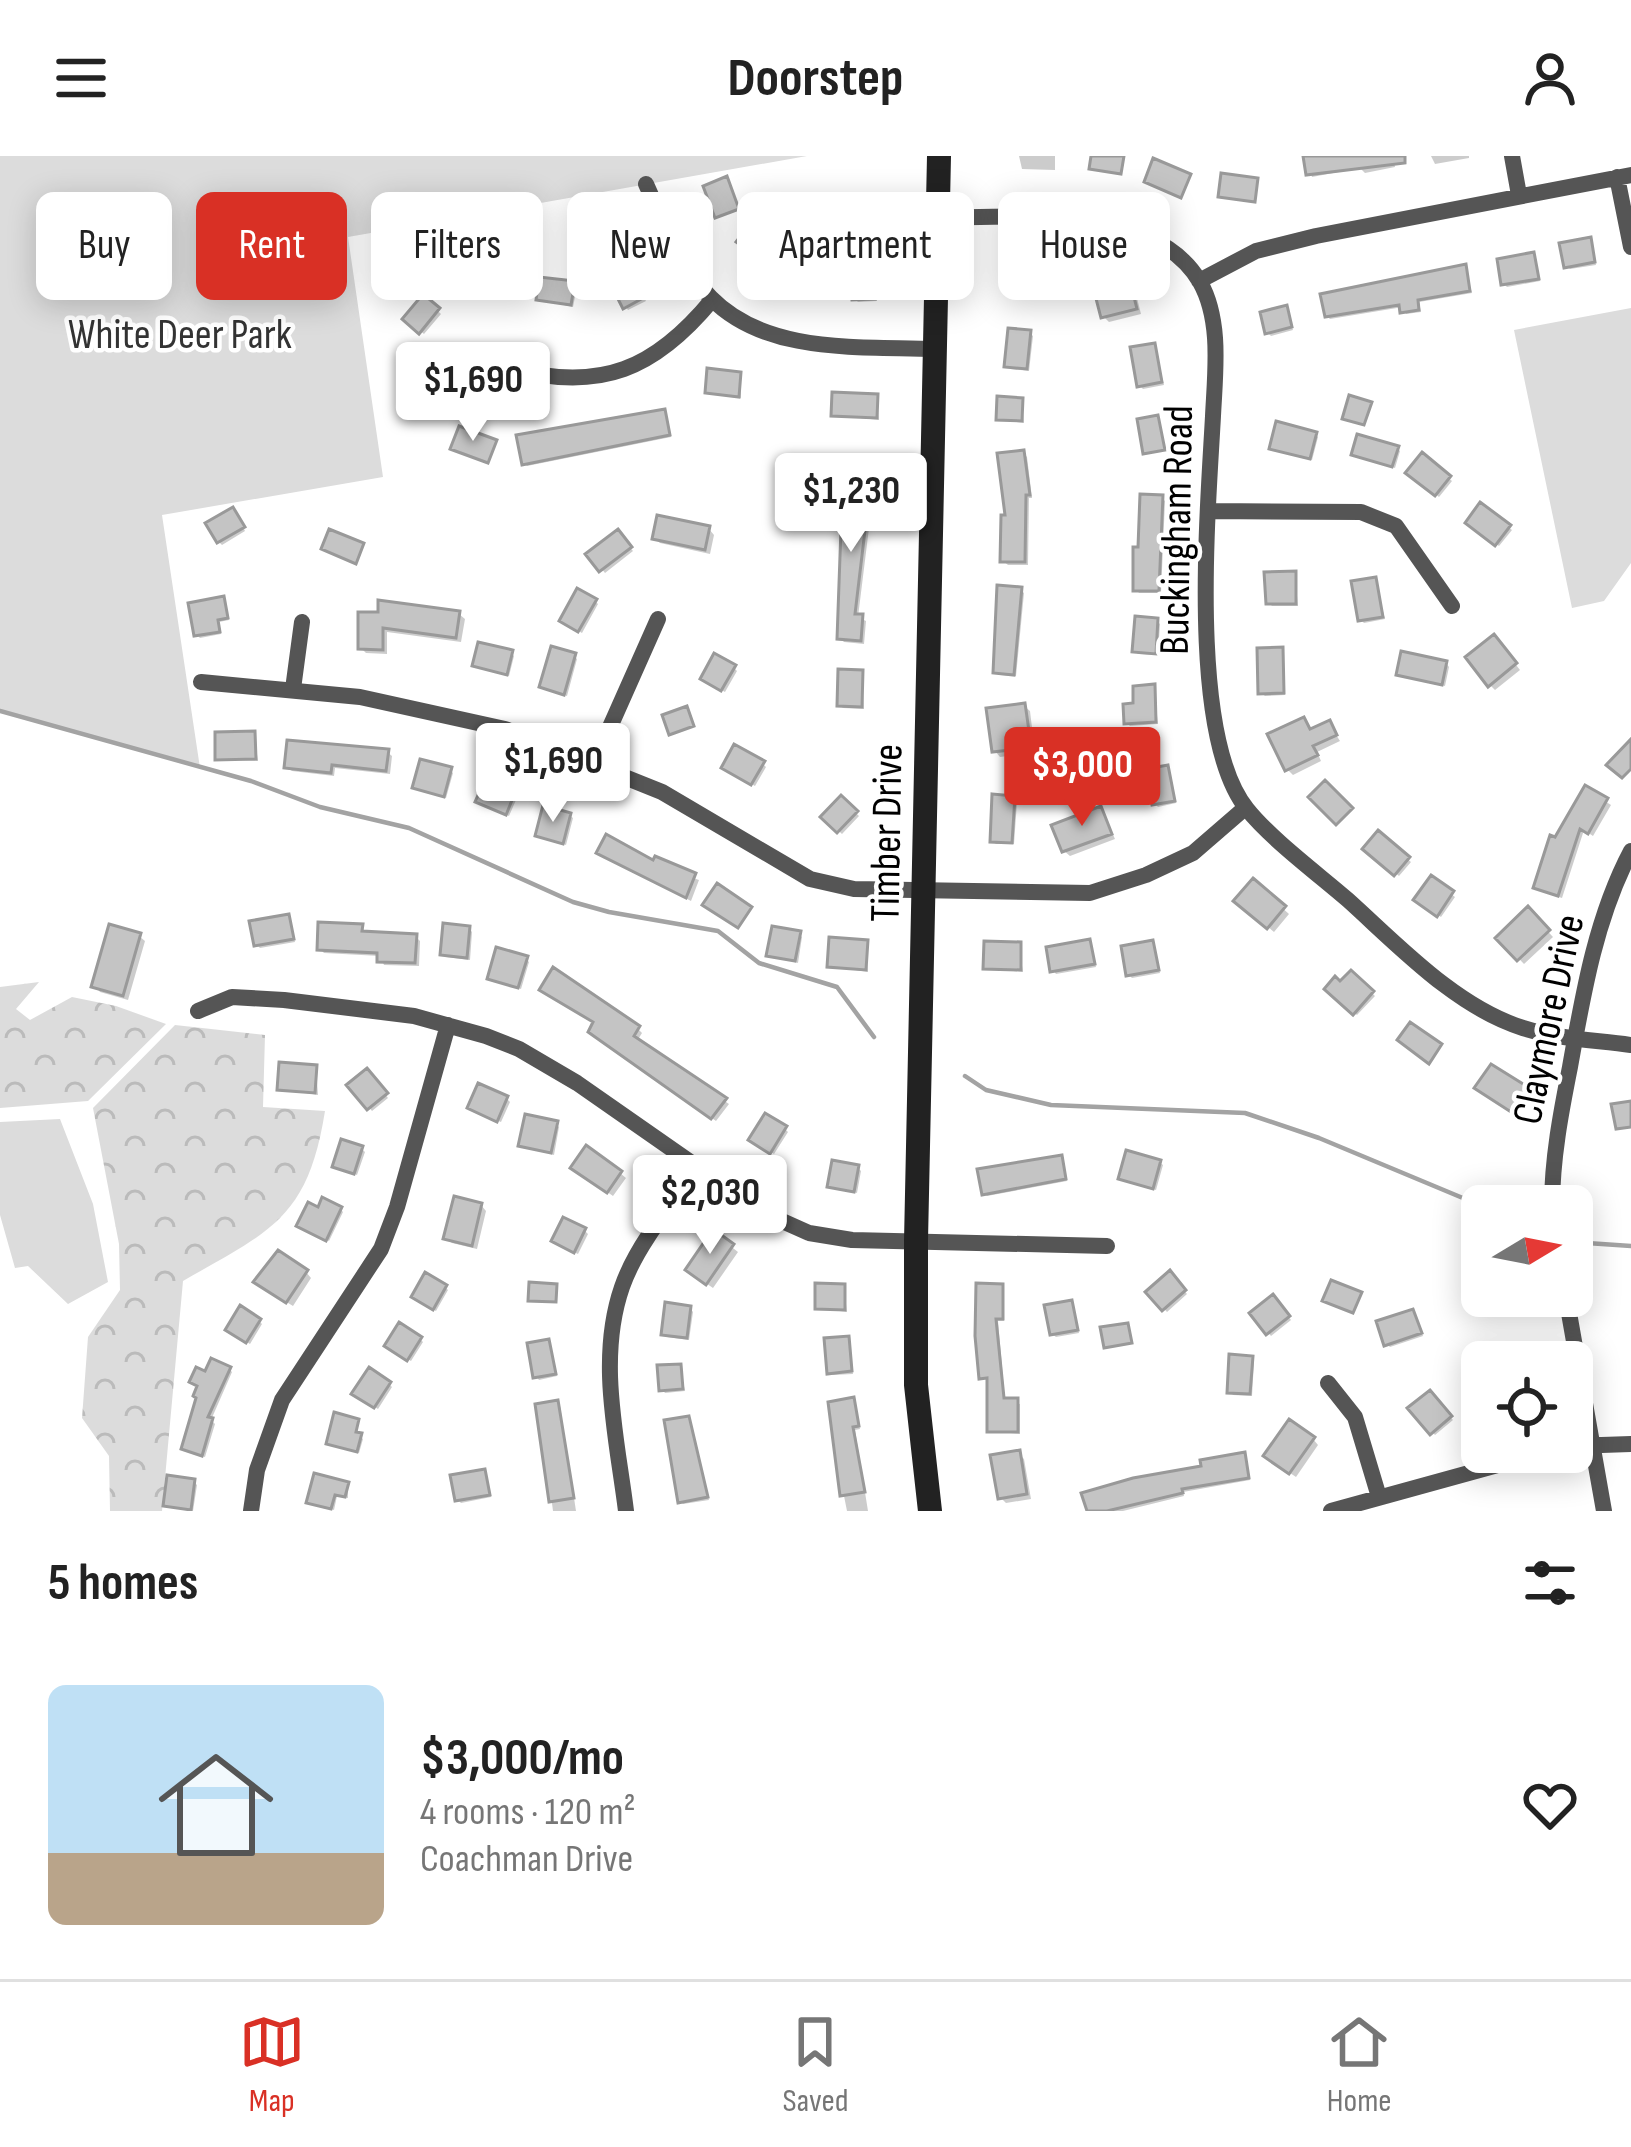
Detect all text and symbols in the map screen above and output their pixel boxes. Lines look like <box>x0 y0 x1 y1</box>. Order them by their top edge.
icon: menu <box>48 45 114 111</box>
icon: person <box>1517 45 1583 111</box>
text: Doorstep <box>728 46 904 111</box>
chip: Buy <box>36 192 172 300</box>
chip: Rent <box>196 192 347 300</box>
chip: Filters <box>371 192 543 300</box>
chip: New <box>567 192 713 300</box>
chip: Apartment <box>737 192 974 300</box>
chip: House <box>998 192 1170 300</box>
park label: White Deer Park <box>68 310 292 361</box>
pin: $1,690 <box>375 342 571 444</box>
text: $1,690 <box>423 357 523 404</box>
street label: Buckingham Road <box>1150 405 1205 655</box>
pin: $1,230 <box>753 453 949 555</box>
text: $1,230 <box>802 468 900 515</box>
pin: $1,690 <box>455 723 651 825</box>
pin: $3,000 <box>984 727 1180 829</box>
text: $1,690 <box>503 738 603 785</box>
text: $3,000 <box>1031 742 1133 789</box>
street label: Timber Drive <box>860 744 915 923</box>
street label: Claymore Drive <box>1502 910 1597 1129</box>
pin: $2,030 <box>612 1155 808 1257</box>
text: $2,030 <box>660 1170 760 1217</box>
north arrow <box>1461 1185 1593 1317</box>
map controls <box>1461 1185 1593 1473</box>
button: locate <box>1461 1341 1593 1473</box>
icon: filters <box>1517 1550 1583 1616</box>
text: 5 homes <box>48 1553 198 1614</box>
text: $3,000/mo <box>420 1728 624 1789</box>
icon: home <box>144 1733 288 1877</box>
icon: heart <box>1517 1772 1583 1838</box>
text: 4 rooms · 120 m² <box>420 1789 636 1836</box>
text: Coachman Drive <box>420 1836 633 1883</box>
tab: Map <box>239 2009 305 2121</box>
tab: Saved <box>782 2009 849 2121</box>
tab: Home <box>1326 2009 1392 2121</box>

